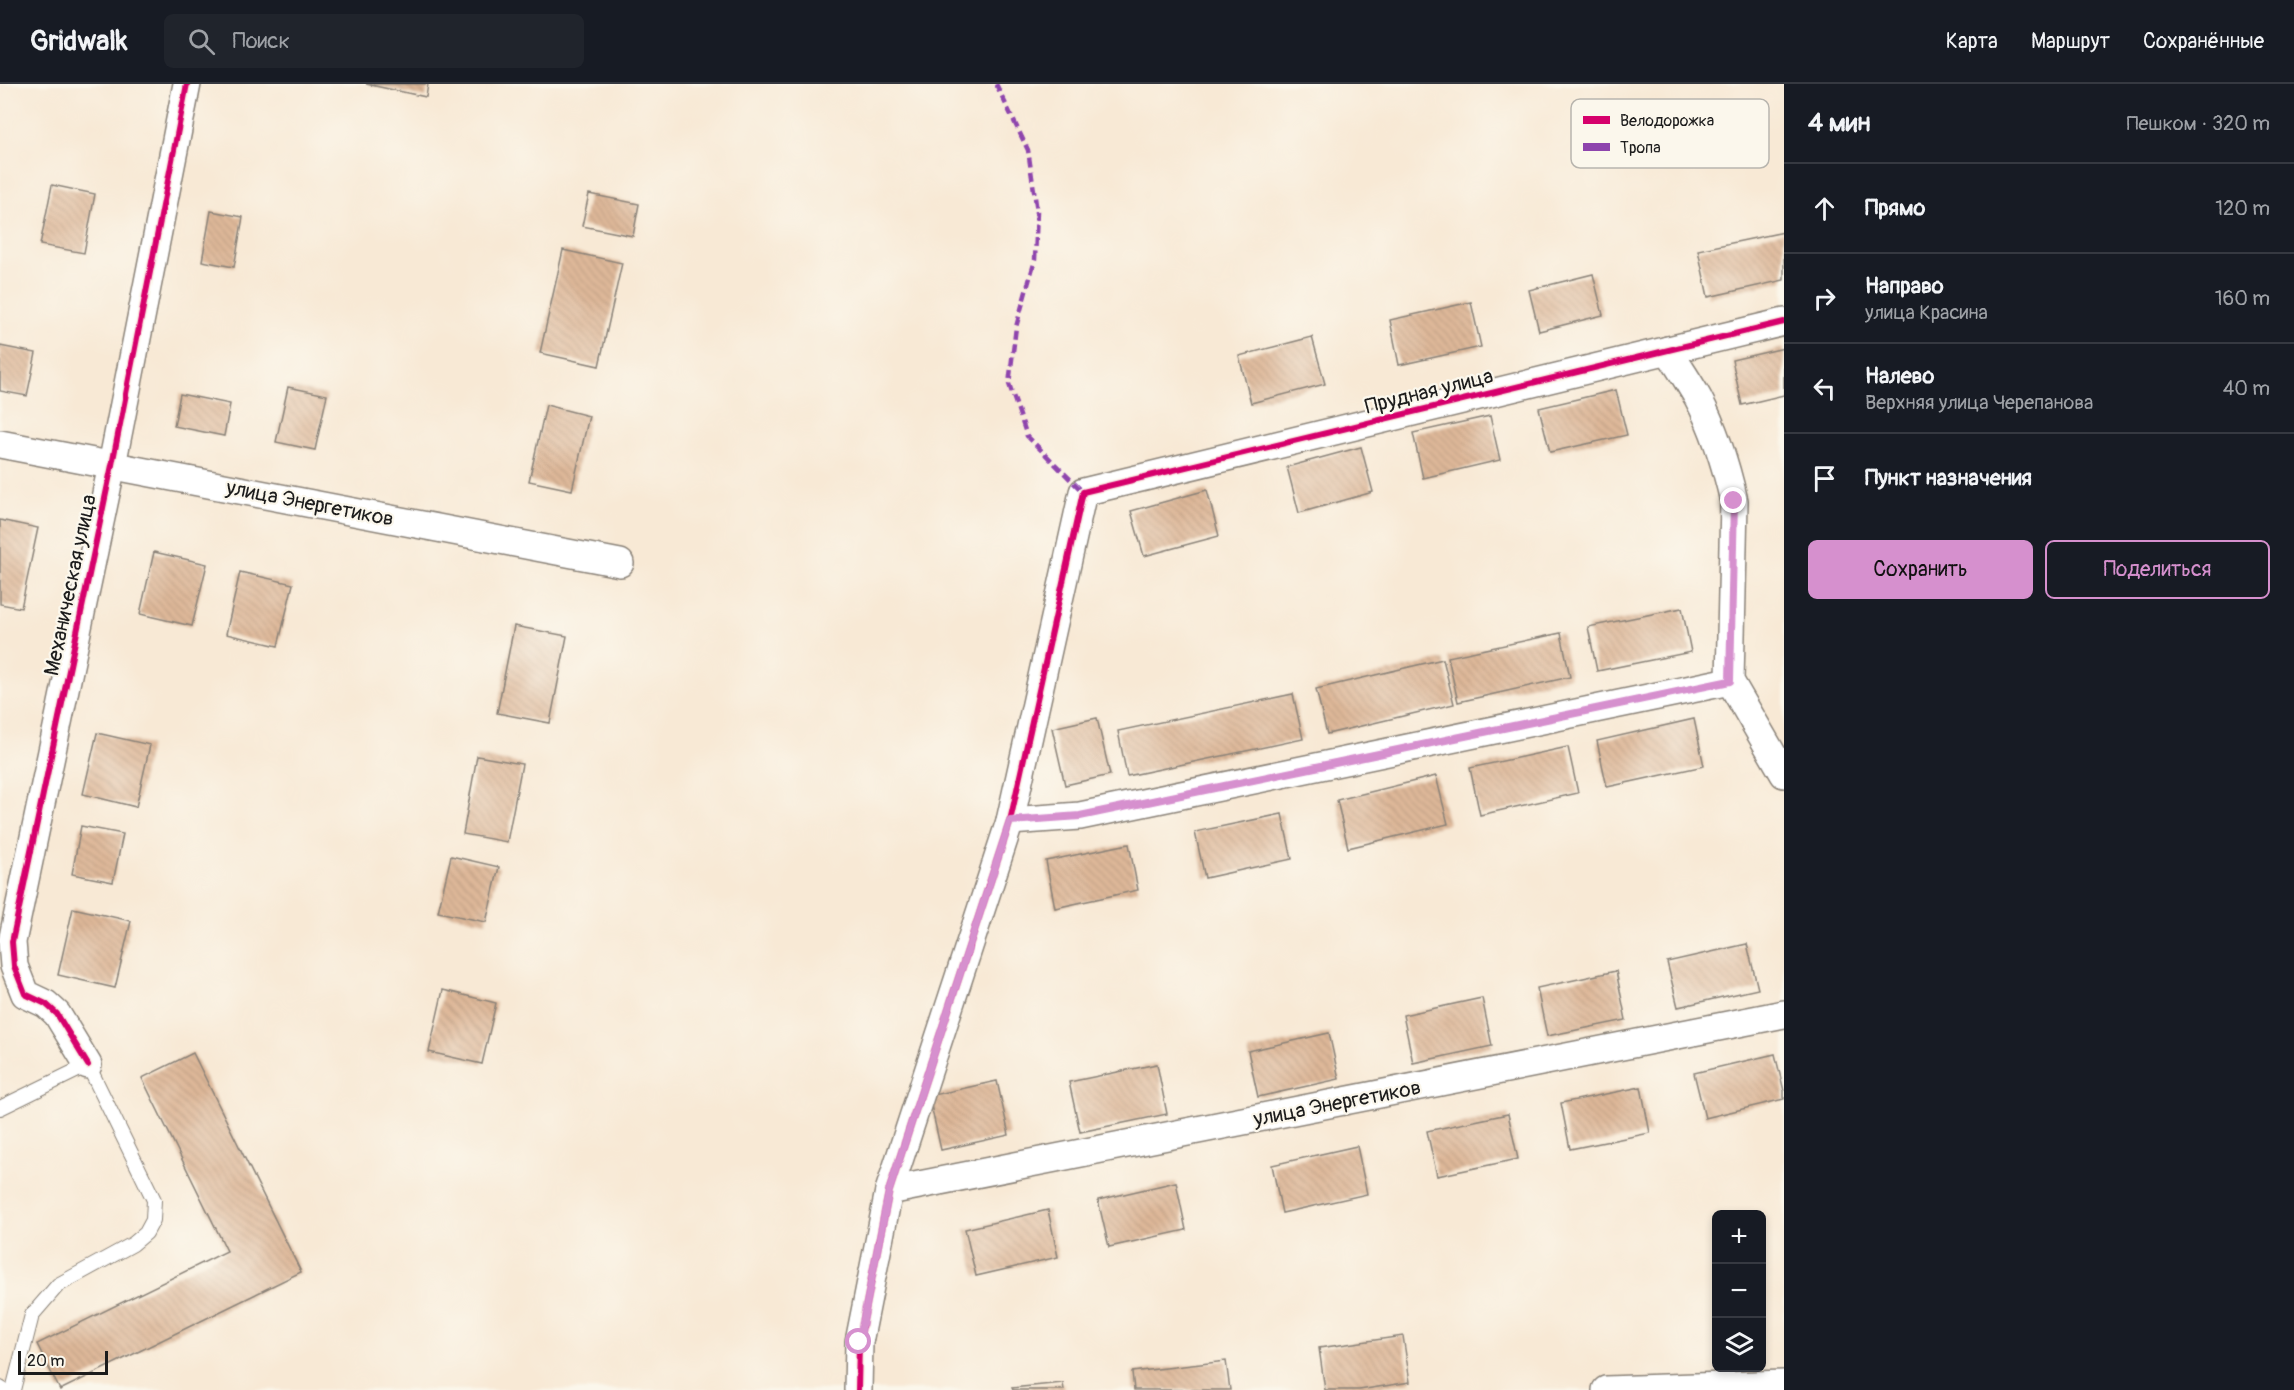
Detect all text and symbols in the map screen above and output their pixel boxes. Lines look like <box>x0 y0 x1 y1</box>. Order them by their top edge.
search box <box>164 14 584 68</box>
text: Gridwalk <box>30 24 128 59</box>
icon: search <box>185 25 218 58</box>
text: Поиск <box>233 27 290 55</box>
text: Карта <box>1946 28 1998 55</box>
text: Маршрут <box>2031 28 2110 55</box>
text: Сохранённые <box>2143 28 2264 55</box>
legend <box>1571 99 1769 168</box>
text: 4 мин <box>1808 107 1870 139</box>
text: Велодорожка <box>1620 111 1714 131</box>
text: Пешком · 320 m <box>2127 111 2270 136</box>
text: Тропа <box>1620 138 1661 158</box>
icon: ahead <box>1808 192 1841 225</box>
text: Прямо <box>1865 194 1925 222</box>
text: 120 m <box>2215 196 2270 221</box>
text: Направо <box>1865 272 1944 300</box>
icon: right <box>1808 282 1841 315</box>
text: 160 m <box>2215 286 2270 311</box>
text: улица Красина <box>1865 300 1988 325</box>
text: Налево <box>1865 362 1934 390</box>
street label: Прудная улица <box>1362 363 1496 420</box>
icon: left <box>1808 372 1841 405</box>
text: 40 m <box>2223 376 2270 401</box>
text: Верхняя улица Черепанова <box>1865 390 2093 415</box>
icon: arrive <box>1808 462 1841 495</box>
text: Пункт назначения <box>1865 464 2032 492</box>
street label: улица Энергетиков <box>223 474 396 533</box>
route end <box>1720 487 1746 513</box>
street label: Механическая улица <box>38 492 103 678</box>
button: Сохранить <box>1808 540 2033 599</box>
button: Поделиться <box>2045 540 2270 599</box>
street label: улица Энергетиков <box>1250 1074 1423 1133</box>
map controls <box>1712 1210 1766 1372</box>
button: + <box>1712 1210 1766 1264</box>
button: − <box>1712 1264 1766 1318</box>
button: layers <box>1712 1318 1766 1372</box>
route start <box>845 1328 871 1354</box>
scale bar <box>18 1348 108 1376</box>
text: 20 m <box>27 1351 65 1371</box>

